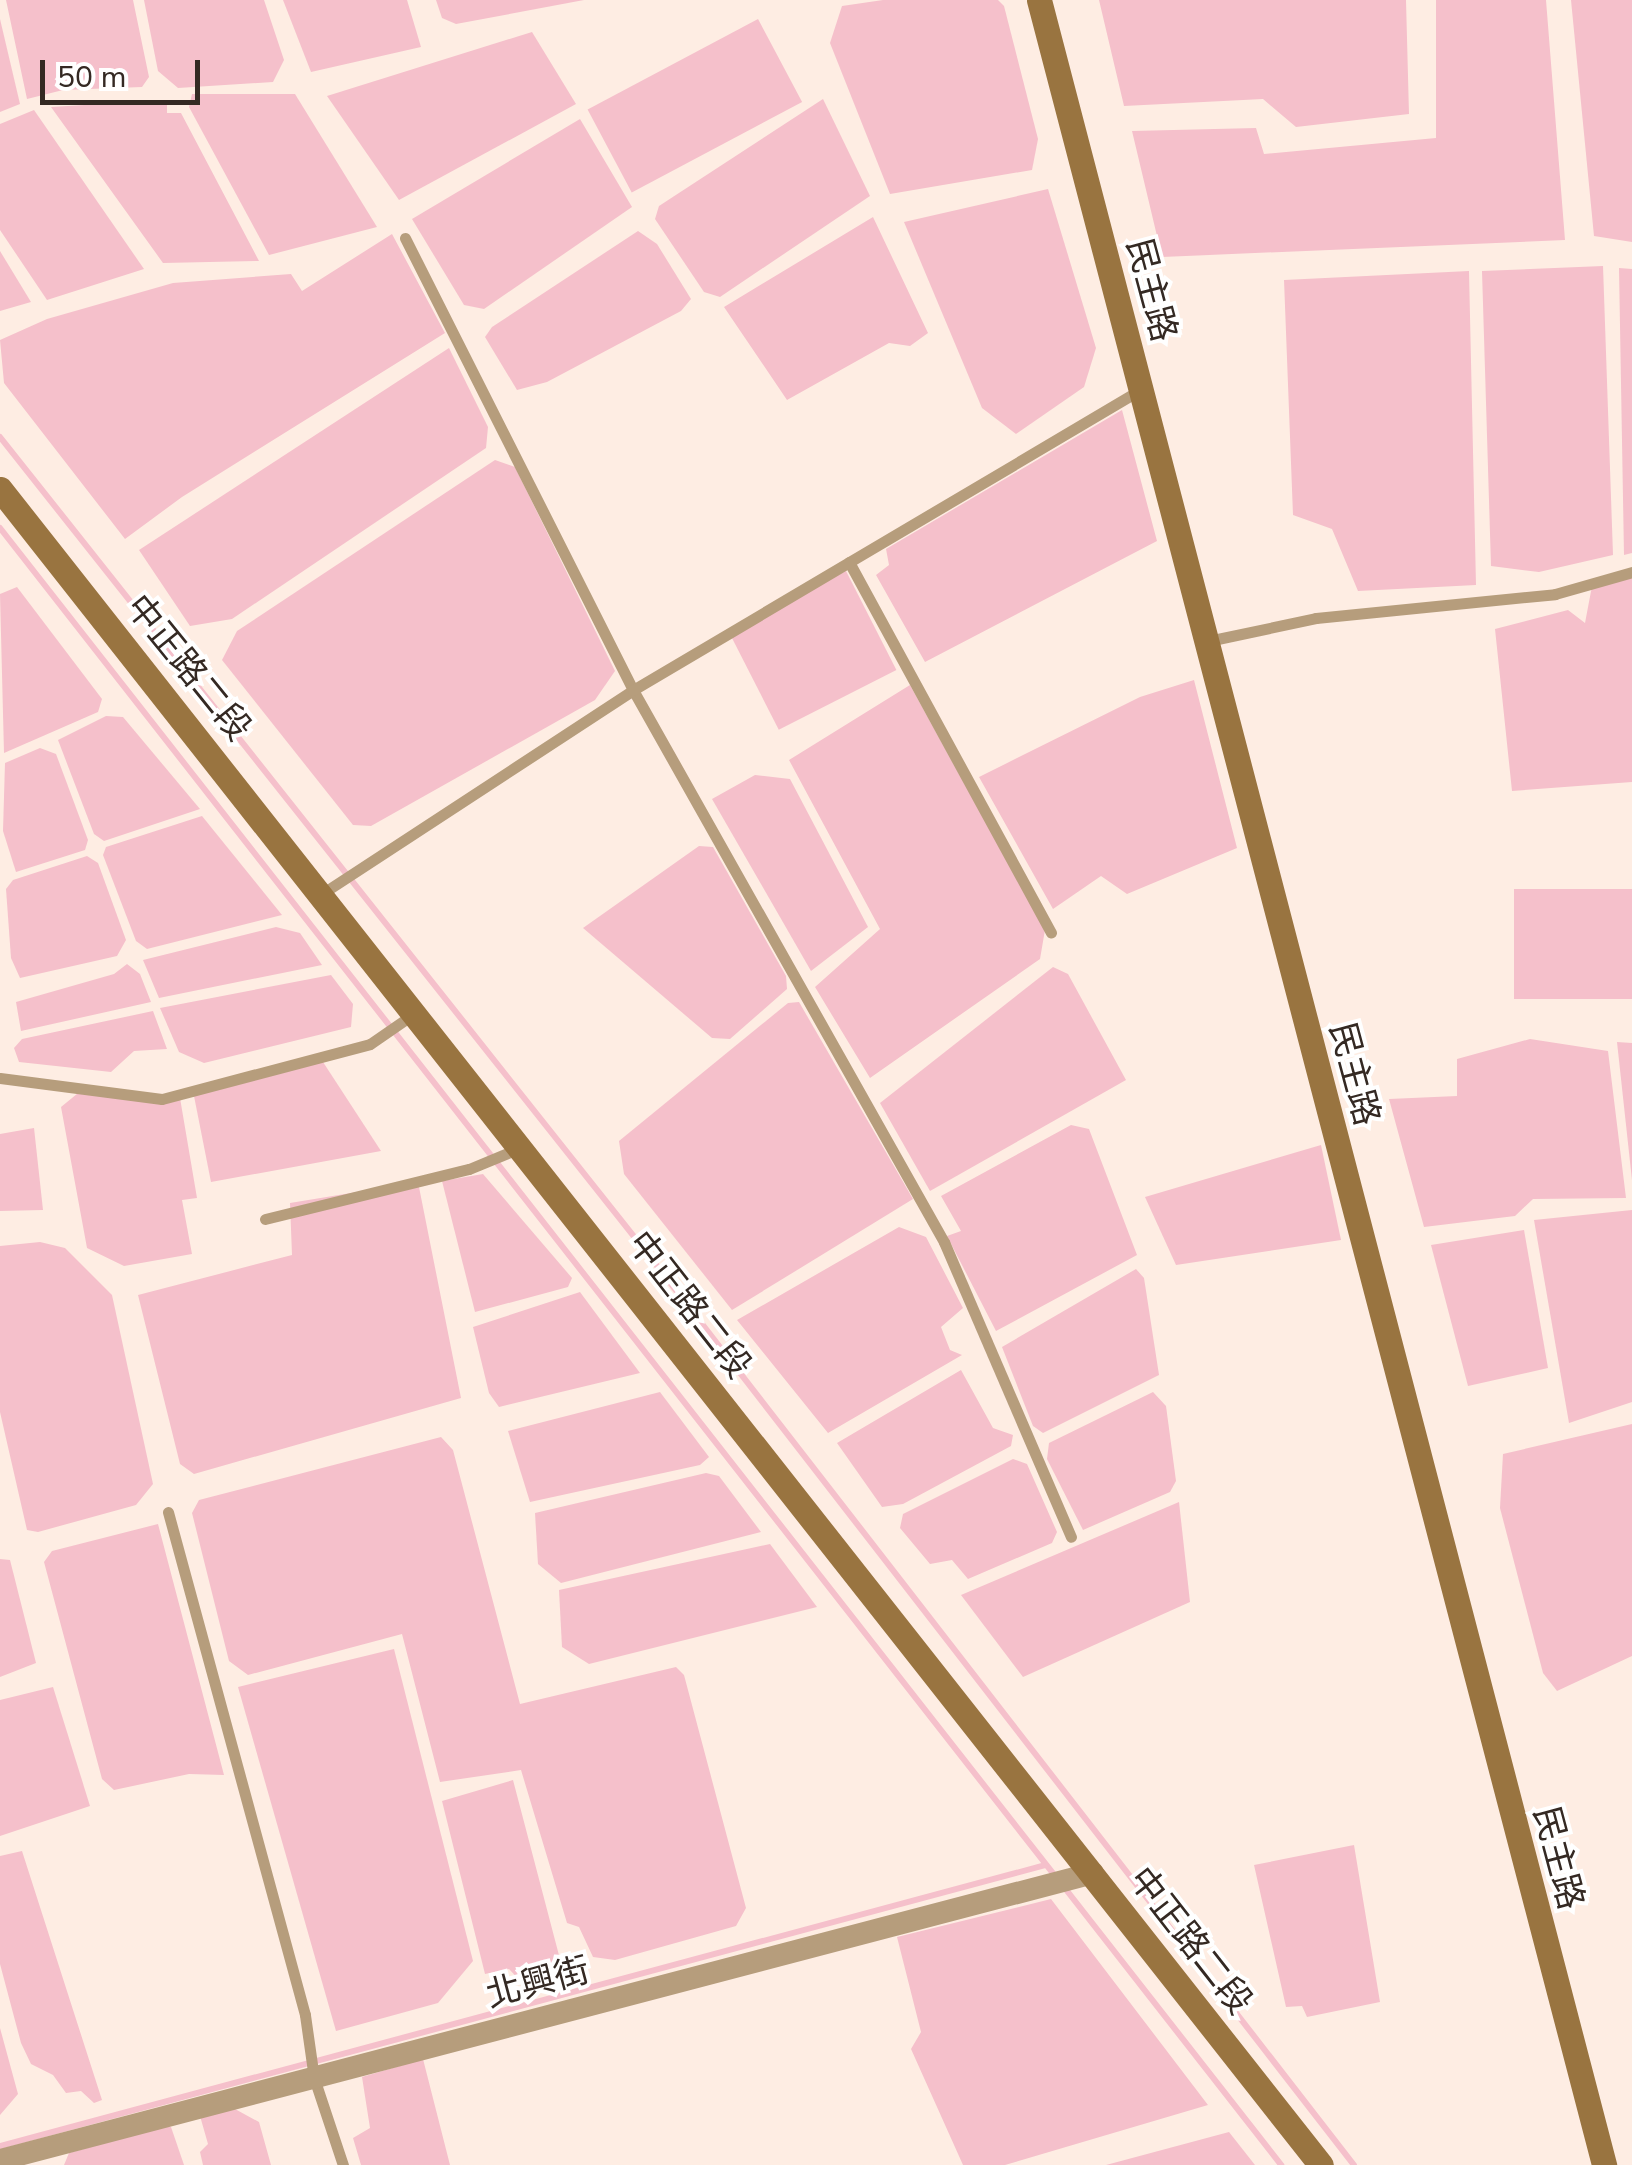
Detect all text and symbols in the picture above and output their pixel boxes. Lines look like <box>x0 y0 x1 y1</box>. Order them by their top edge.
scale bar <box>45 40 205 102</box>
text: 50 m <box>57 57 126 98</box>
street label: 民主路 <box>1117 234 1185 346</box>
street label: 中正路二段 <box>117 587 259 749</box>
street label: 民主路 <box>1320 1018 1388 1130</box>
street label: 中正路二段 <box>619 1223 759 1387</box>
street label: 民主路 <box>1524 1802 1592 1914</box>
street label: 中正路二段 <box>1120 1859 1260 2023</box>
street label: 北興街 <box>482 1949 594 2017</box>

